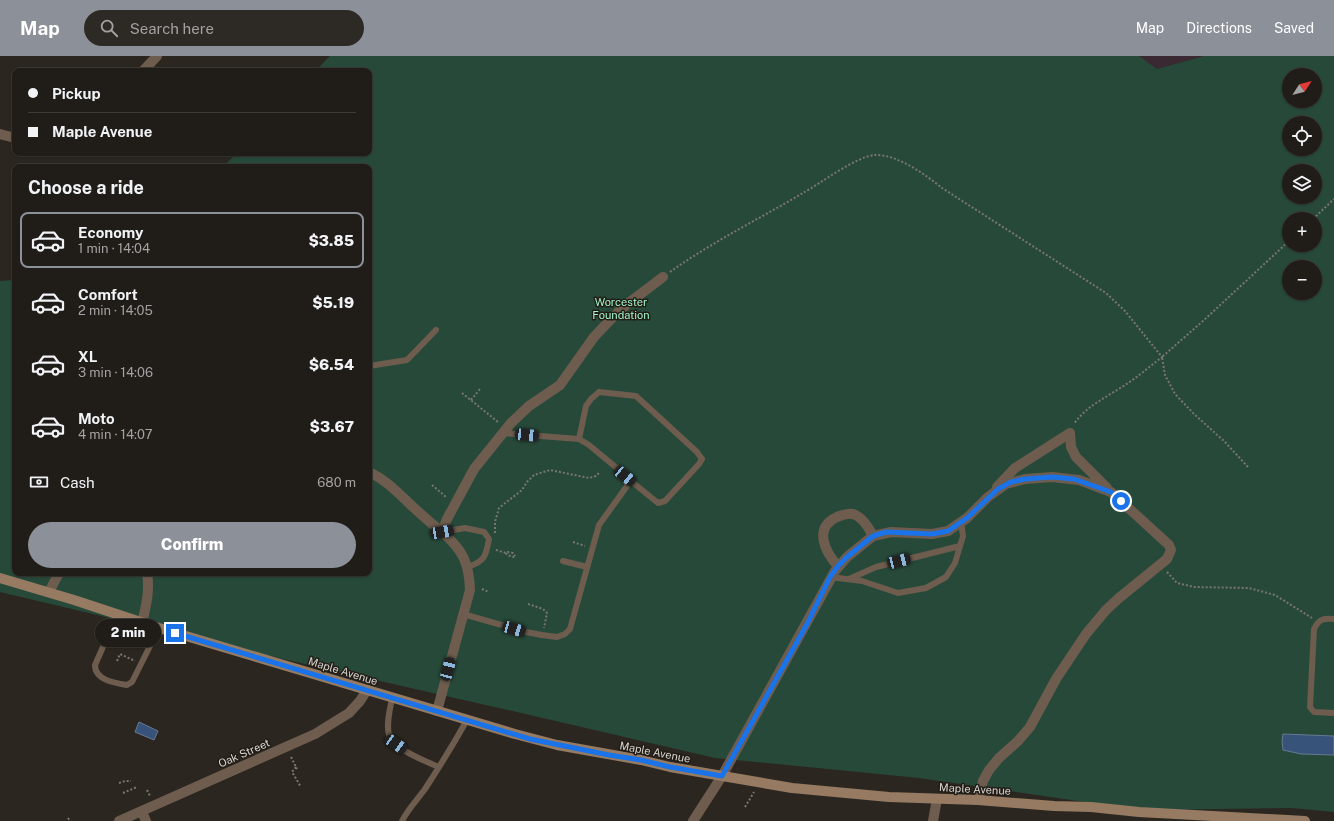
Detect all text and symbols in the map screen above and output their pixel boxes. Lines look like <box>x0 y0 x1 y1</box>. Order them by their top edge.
search box <box>84 10 364 46</box>
text: Map <box>20 17 60 39</box>
icon: search <box>98 17 120 39</box>
text: Search here <box>130 20 214 37</box>
text: Map <box>1136 20 1164 36</box>
text: Directions <box>1186 20 1252 36</box>
text: Saved <box>1274 20 1314 36</box>
north arrow <box>1282 68 1322 108</box>
map controls <box>1282 68 1322 300</box>
text: Pickup <box>52 85 101 102</box>
button: locate <box>1282 116 1322 156</box>
text: Maple Avenue <box>52 123 152 140</box>
button: layers <box>1282 164 1322 204</box>
text: Choose a ride <box>28 177 144 198</box>
button: + <box>1282 212 1322 252</box>
icon: car <box>30 222 66 258</box>
text: Economy <box>78 224 143 241</box>
text: $3.85 <box>308 232 354 249</box>
text: 1 min · 14:04 <box>78 241 150 256</box>
button: − <box>1282 260 1322 300</box>
icon: car <box>30 284 66 320</box>
text: Comfort <box>78 286 138 303</box>
text: $5.19 <box>312 294 354 311</box>
park label: Worcester Foundation <box>592 296 650 321</box>
text: 2 min · 14:05 <box>78 303 153 318</box>
icon: car <box>30 346 66 382</box>
text: XL <box>78 348 97 365</box>
text: $6.54 <box>309 356 354 373</box>
text: 3 min · 14:06 <box>78 365 153 380</box>
icon: car <box>30 408 66 444</box>
text: Moto <box>78 410 115 427</box>
text: $3.67 <box>310 418 354 435</box>
text: 4 min · 14:07 <box>78 427 153 442</box>
car <box>515 428 539 442</box>
car <box>612 464 638 488</box>
icon: cash <box>28 471 50 493</box>
text: Cash <box>60 474 95 491</box>
text: 680 m <box>317 475 356 490</box>
route start <box>1112 492 1130 510</box>
button: Confirm <box>28 522 356 568</box>
car <box>429 524 455 540</box>
car <box>886 552 912 570</box>
callout: 2 min <box>95 619 161 647</box>
car <box>501 620 527 638</box>
route end <box>166 624 184 642</box>
text: 2 min <box>111 625 145 640</box>
street label: Maple Avenue <box>307 655 379 687</box>
car <box>439 656 457 682</box>
car <box>383 732 409 756</box>
street label: Oak Street <box>216 736 272 770</box>
street label: Maple Avenue <box>619 739 691 765</box>
street label: Maple Avenue <box>939 781 1011 797</box>

